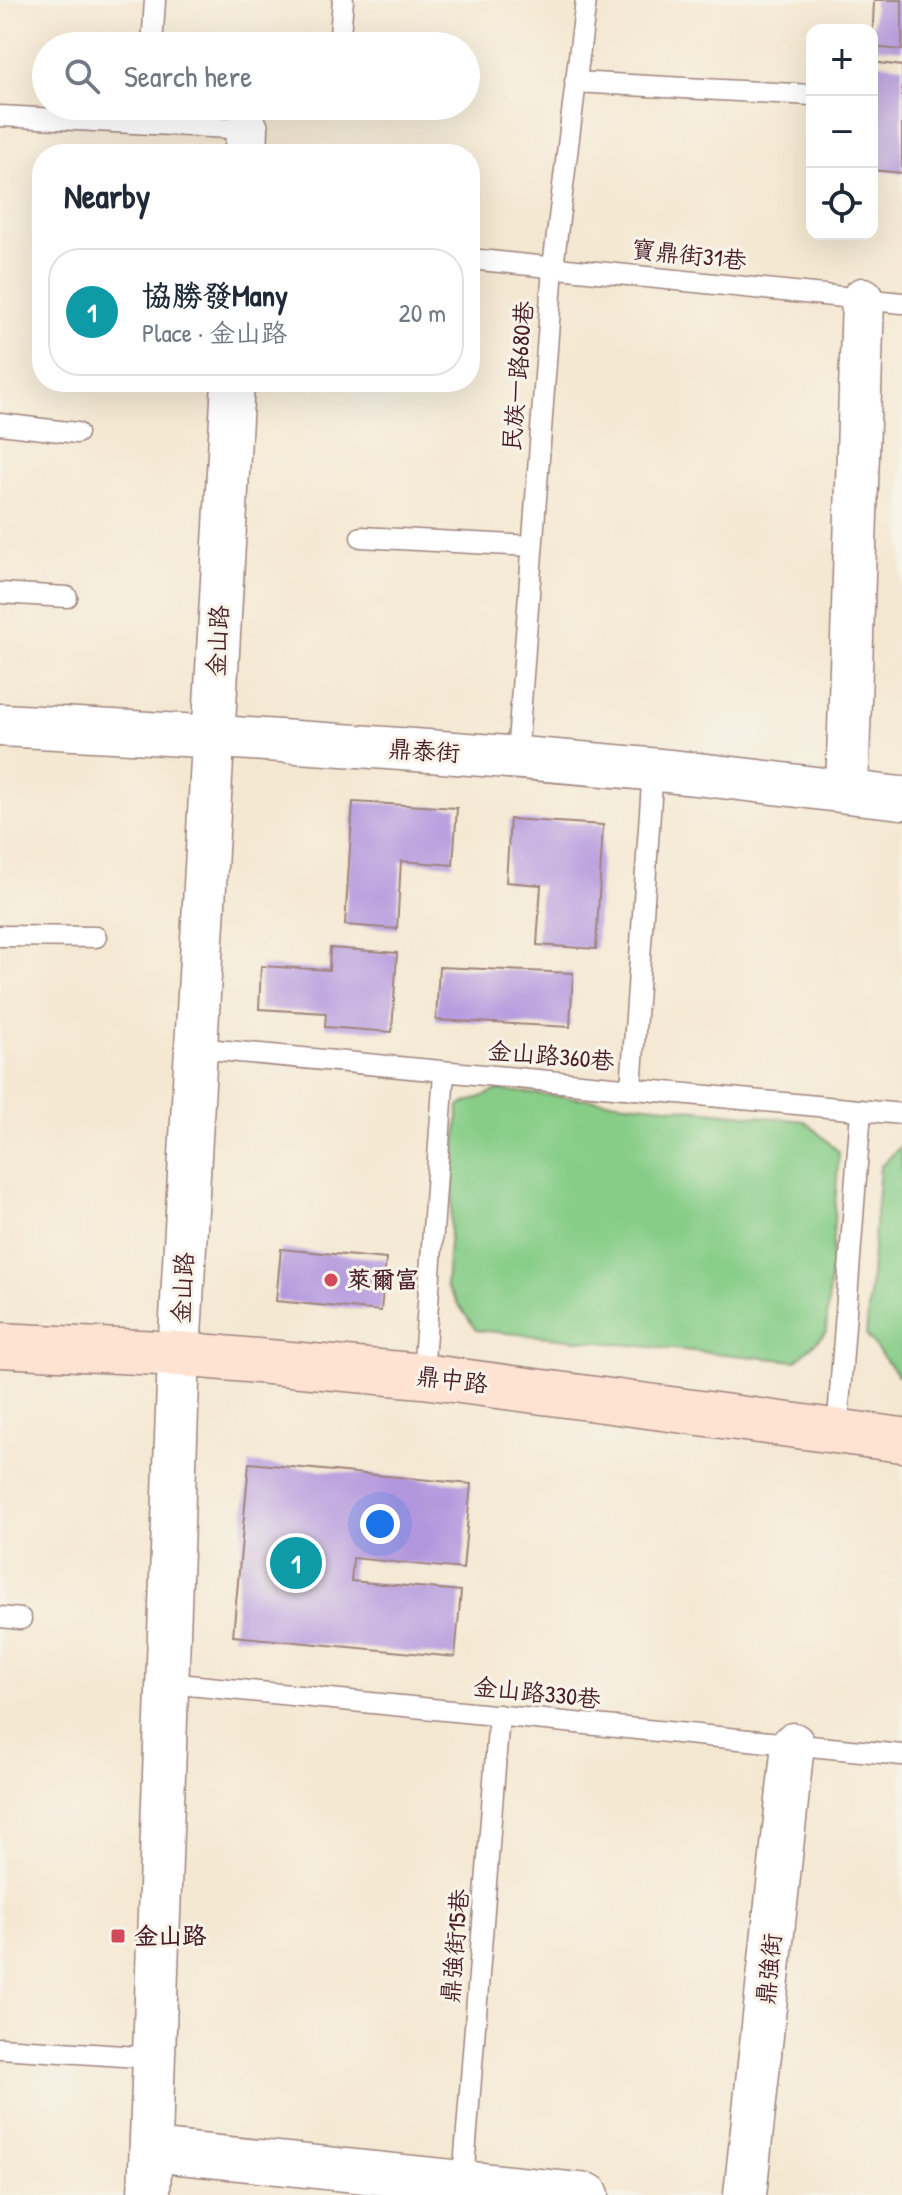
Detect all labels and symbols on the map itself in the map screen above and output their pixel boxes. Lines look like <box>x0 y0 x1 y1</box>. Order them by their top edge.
street label: 寶鼎街31巷 <box>630 232 748 276</box>
street label: 民族一路680巷 <box>494 299 540 452</box>
street label: 金山路 <box>199 604 235 678</box>
street label: 鼎泰街 <box>387 732 461 768</box>
street label: 金山路360巷 <box>486 1034 616 1076</box>
street label: 金山路 <box>164 1251 200 1325</box>
place label: 萊爾富 <box>347 1263 419 1295</box>
marker: 萊爾富 <box>322 1271 340 1289</box>
street label: 鼎中路 <box>414 1359 490 1399</box>
your location <box>360 1504 400 1544</box>
pin: 1 <box>270 1533 322 1593</box>
street label: 金山路330巷 <box>472 1669 603 1715</box>
street label: 鼎強街15巷 <box>433 1887 475 2005</box>
place label: 金山路 <box>134 1919 207 1951</box>
marker: 金山路 <box>109 1927 127 1945</box>
street label: 鼎強街 <box>748 1931 788 2006</box>

